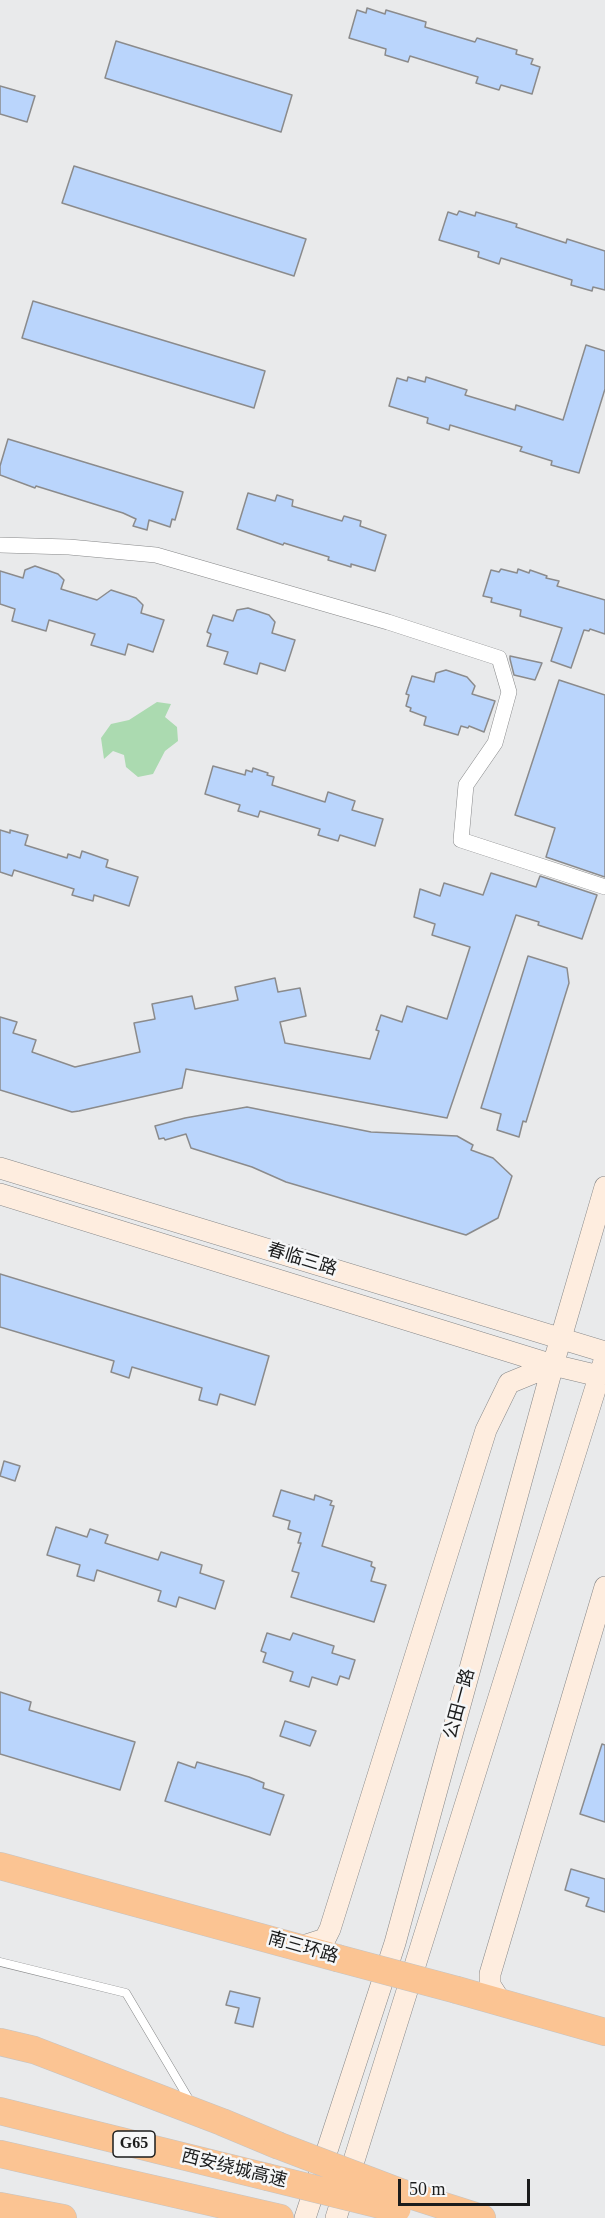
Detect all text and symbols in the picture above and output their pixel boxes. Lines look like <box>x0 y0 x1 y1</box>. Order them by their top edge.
street label: 春临三路 <box>264 1239 340 1281</box>
street label: 公田一路 <box>440 1666 480 1742</box>
street label: 南三环路 <box>265 1928 341 1968</box>
road number: G65 <box>113 2131 155 2157</box>
street label: 西安绕城高速 <box>179 2145 289 2193</box>
scale bar <box>401 2167 533 2205</box>
text: 50 m <box>409 2179 446 2199</box>

